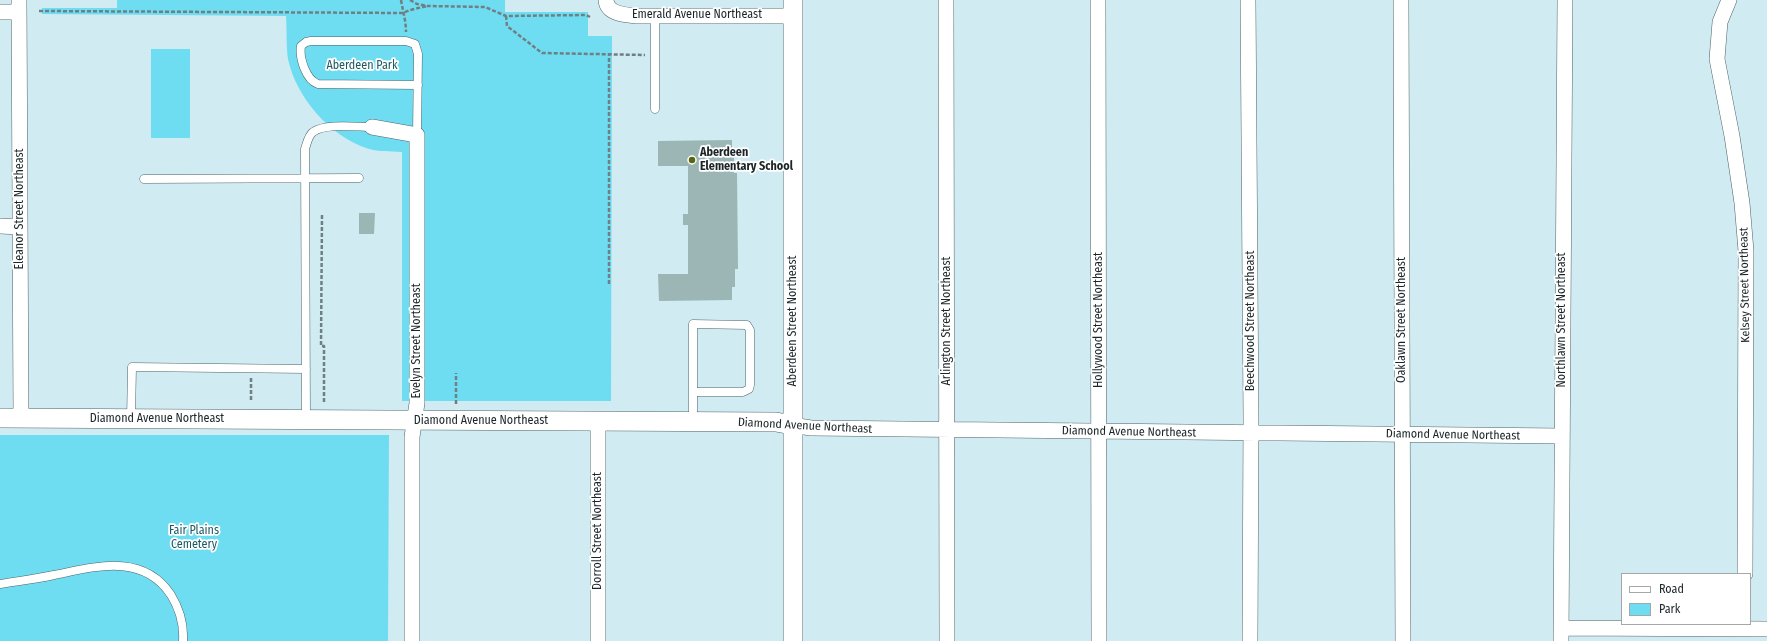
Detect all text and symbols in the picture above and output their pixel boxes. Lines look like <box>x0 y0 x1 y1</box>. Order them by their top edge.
street label: Emerald Avenue Northeast <box>632 8 762 22</box>
park label: Aberdeen Park <box>326 59 398 73</box>
place label: Aberdeen Elementary School <box>700 146 793 174</box>
street label: Eleanor Street Northeast <box>13 148 27 270</box>
marker: Aberdeen Elementary School <box>687 155 697 165</box>
street label: Kelsey Street Northeast <box>1737 227 1753 343</box>
street label: Beechwood Street Northeast <box>1244 251 1258 391</box>
street label: Hollywood Street Northeast <box>1092 252 1106 388</box>
street label: Northlawn Street Northeast <box>1555 253 1569 387</box>
street label: Aberdeen Street Northeast <box>786 256 800 386</box>
street label: Arlington Street Northeast <box>940 257 954 385</box>
street label: Oaklawn Street Northeast <box>1395 257 1409 383</box>
street label: Evelyn Street Northeast <box>410 283 424 399</box>
street label: Diamond Avenue Northeast <box>90 412 224 426</box>
street label: Diamond Avenue Northeast <box>414 414 548 428</box>
street label: Diamond Avenue Northeast <box>737 415 873 437</box>
street label: Diamond Avenue Northeast <box>1062 424 1196 440</box>
street label: Diamond Avenue Northeast <box>1386 427 1520 443</box>
street label: Dorroll Street Northeast <box>591 472 605 590</box>
park label: Fair Plains Cemetery <box>169 524 219 552</box>
legend <box>1621 573 1751 625</box>
text: Road <box>1659 582 1684 596</box>
text: Park <box>1659 602 1680 616</box>

